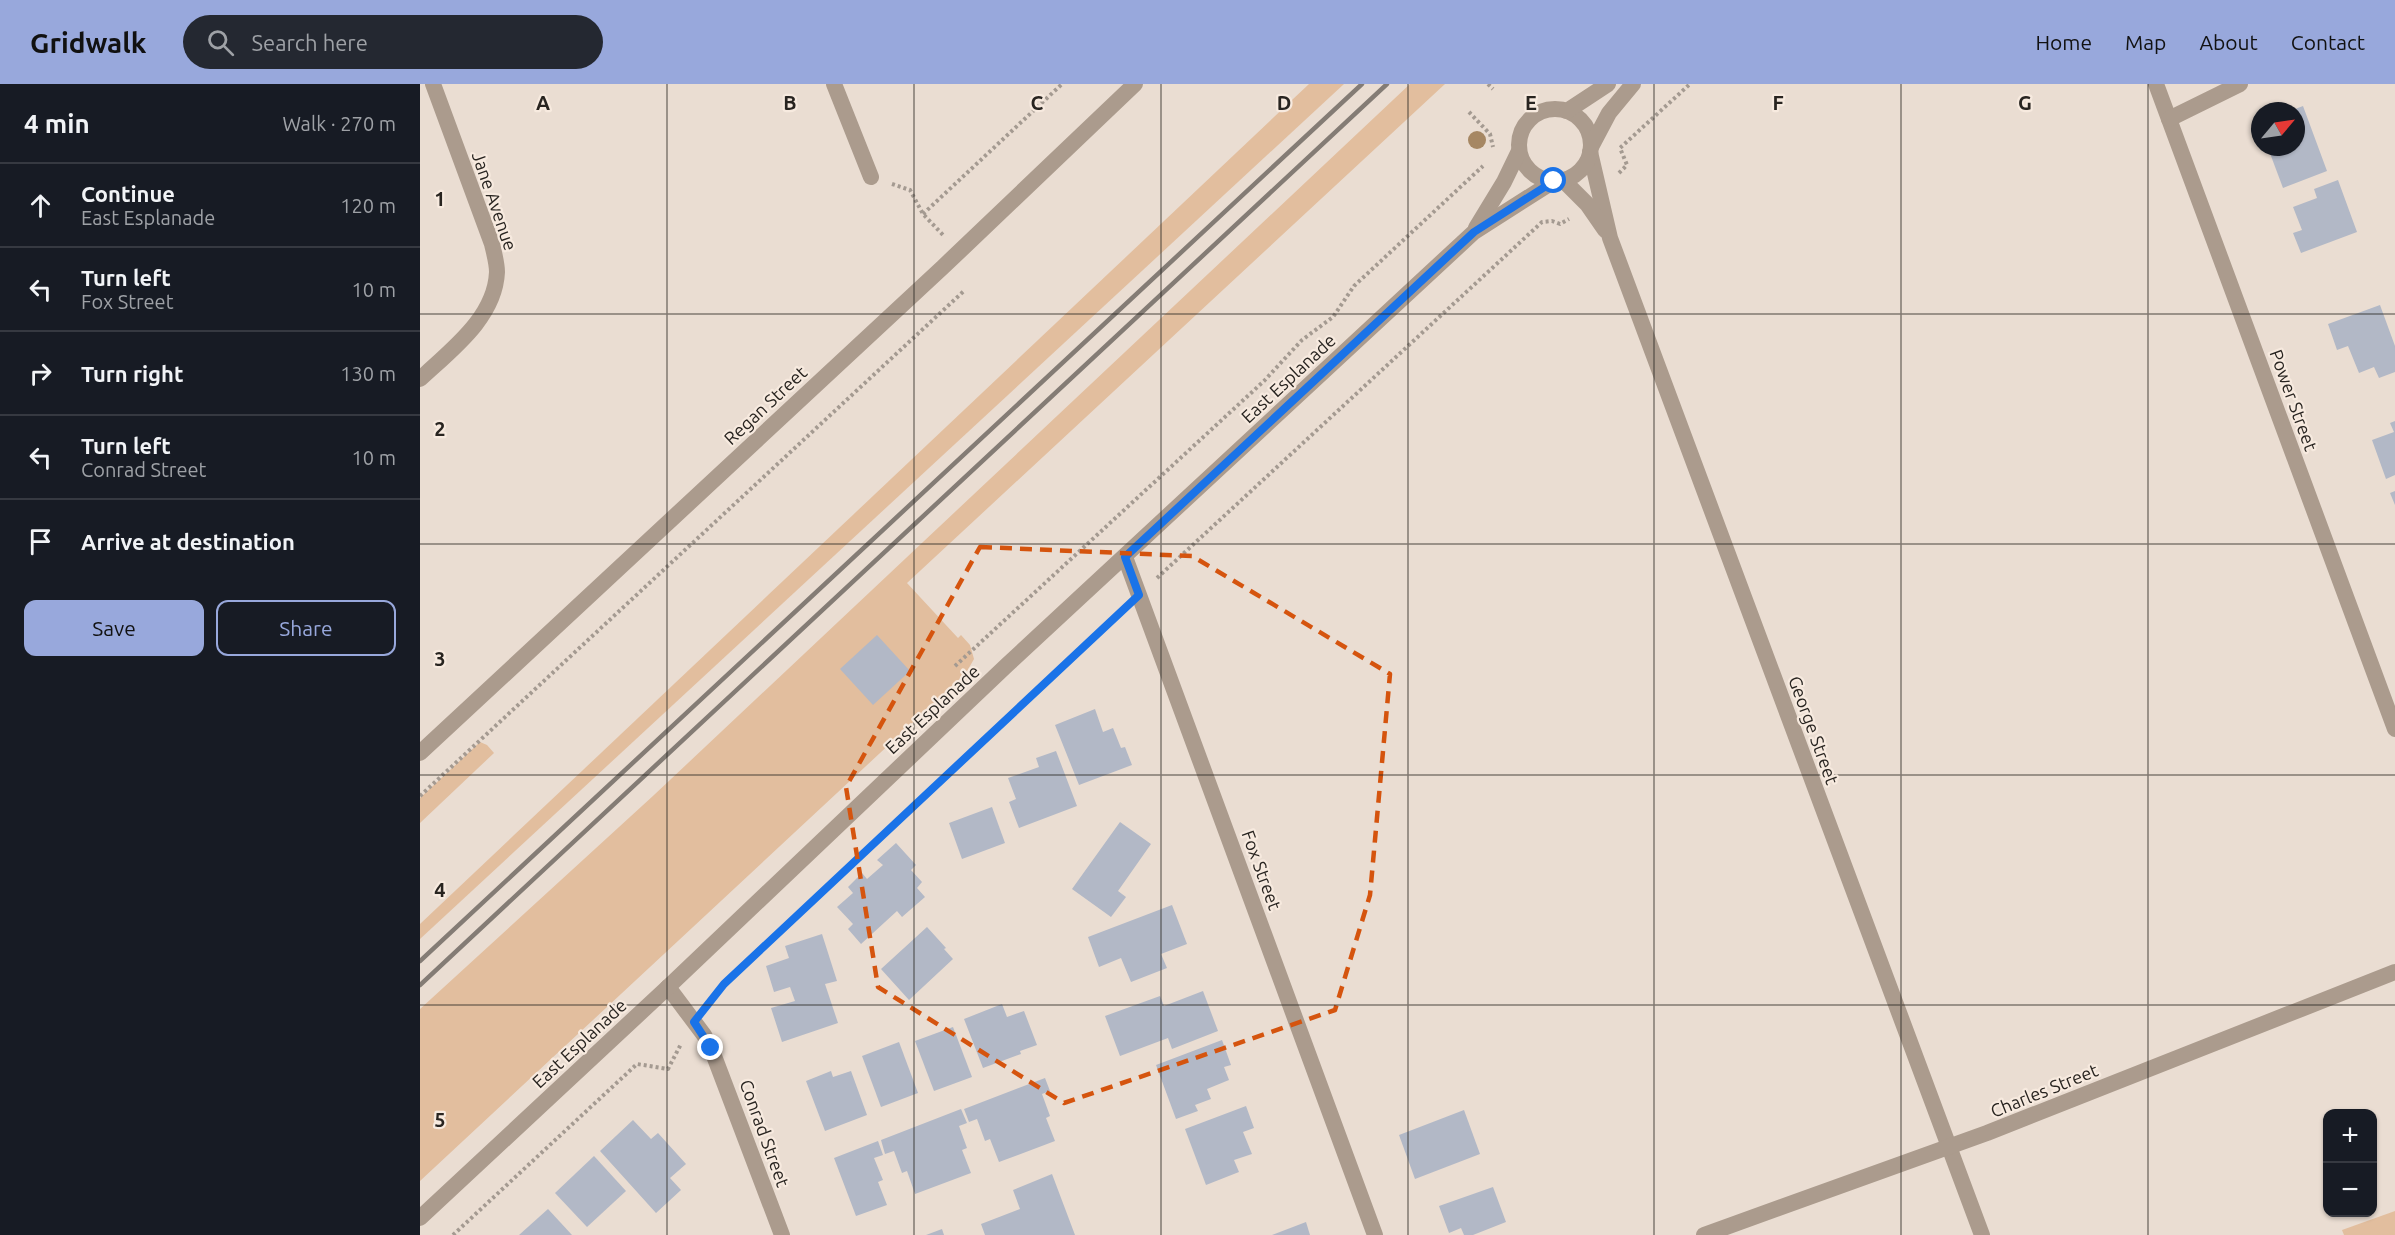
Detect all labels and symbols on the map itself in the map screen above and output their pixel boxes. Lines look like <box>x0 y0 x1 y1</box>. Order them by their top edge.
text: A <box>536 91 550 114</box>
text: B <box>783 91 797 114</box>
text: C <box>1031 91 1044 114</box>
text: D <box>1277 91 1291 114</box>
text: E <box>1525 91 1537 114</box>
text: F <box>1772 91 1784 114</box>
text: G <box>2018 91 2032 114</box>
north arrow <box>2251 102 2305 156</box>
street label: Jane Avenue <box>469 149 521 253</box>
route start <box>1540 167 1566 193</box>
text: 1 <box>434 187 446 210</box>
street label: East Esplanade <box>1237 330 1339 426</box>
street label: Power Street <box>2266 347 2322 453</box>
street label: Regan Street <box>720 362 810 448</box>
text: 2 <box>434 417 446 440</box>
text: 3 <box>434 647 446 670</box>
street label: East Esplanade <box>881 661 983 757</box>
street label: George Street <box>1785 673 1843 787</box>
street label: Fox Street <box>1238 827 1286 913</box>
text: 4 <box>434 878 446 901</box>
street label: East Esplanade <box>528 995 630 1091</box>
route end <box>697 1034 723 1060</box>
street label: Charles Street <box>1987 1059 2101 1121</box>
street label: Conrad Street <box>736 1077 794 1189</box>
text: 5 <box>434 1108 446 1131</box>

